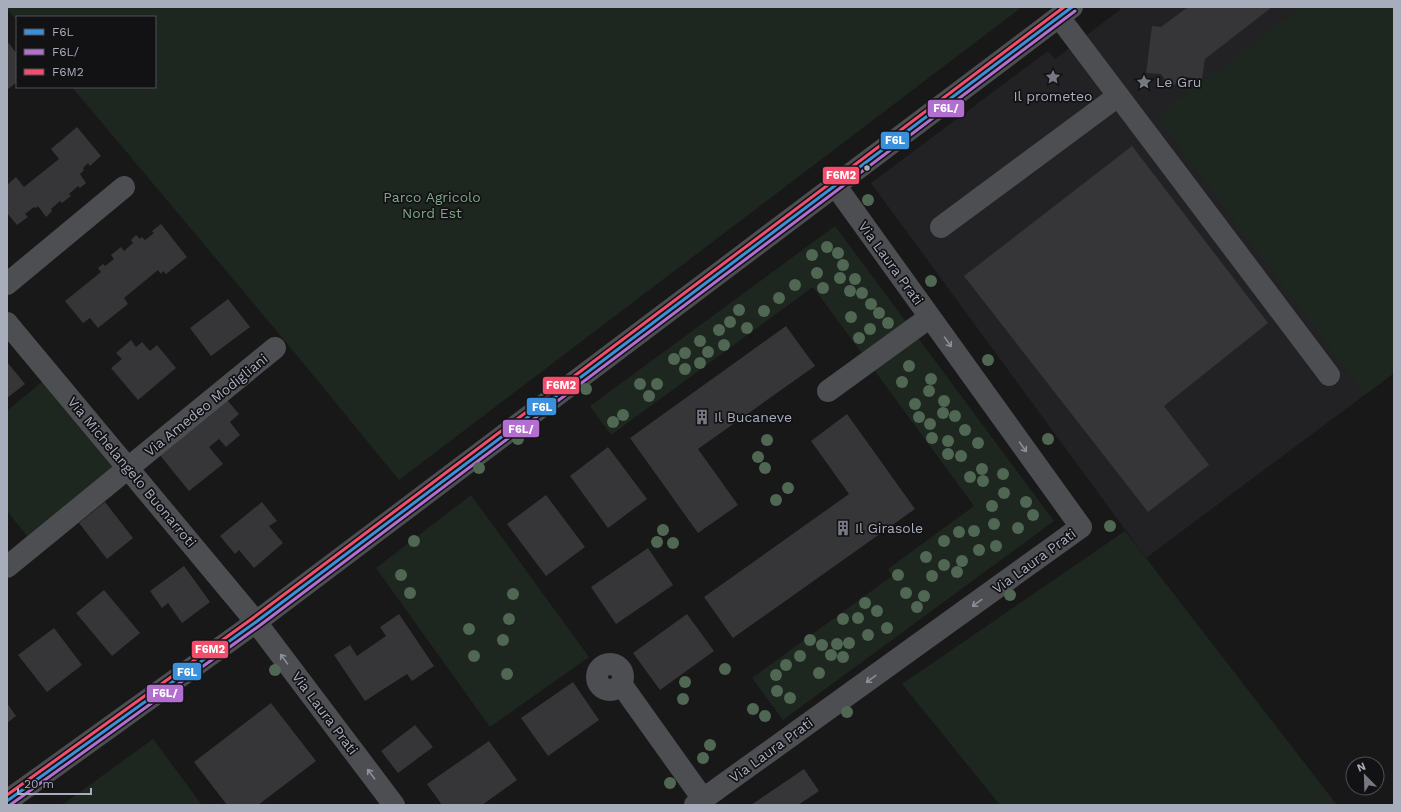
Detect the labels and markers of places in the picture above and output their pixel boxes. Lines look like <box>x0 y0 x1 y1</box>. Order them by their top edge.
place icon: Il prometeo <box>1044 68 1062 86</box>
place icon: Le Gru <box>1135 73 1153 91</box>
place label: Le Gru <box>1156 74 1202 90</box>
place label: Il prometeo <box>1014 88 1092 104</box>
unlabelled marker <box>862 163 872 173</box>
building icon: Il Bucaneve <box>693 408 711 426</box>
place label: Il Bucaneve <box>714 409 792 425</box>
building icon: Il Girasole <box>834 519 852 537</box>
place label: Il Girasole <box>855 520 923 536</box>

